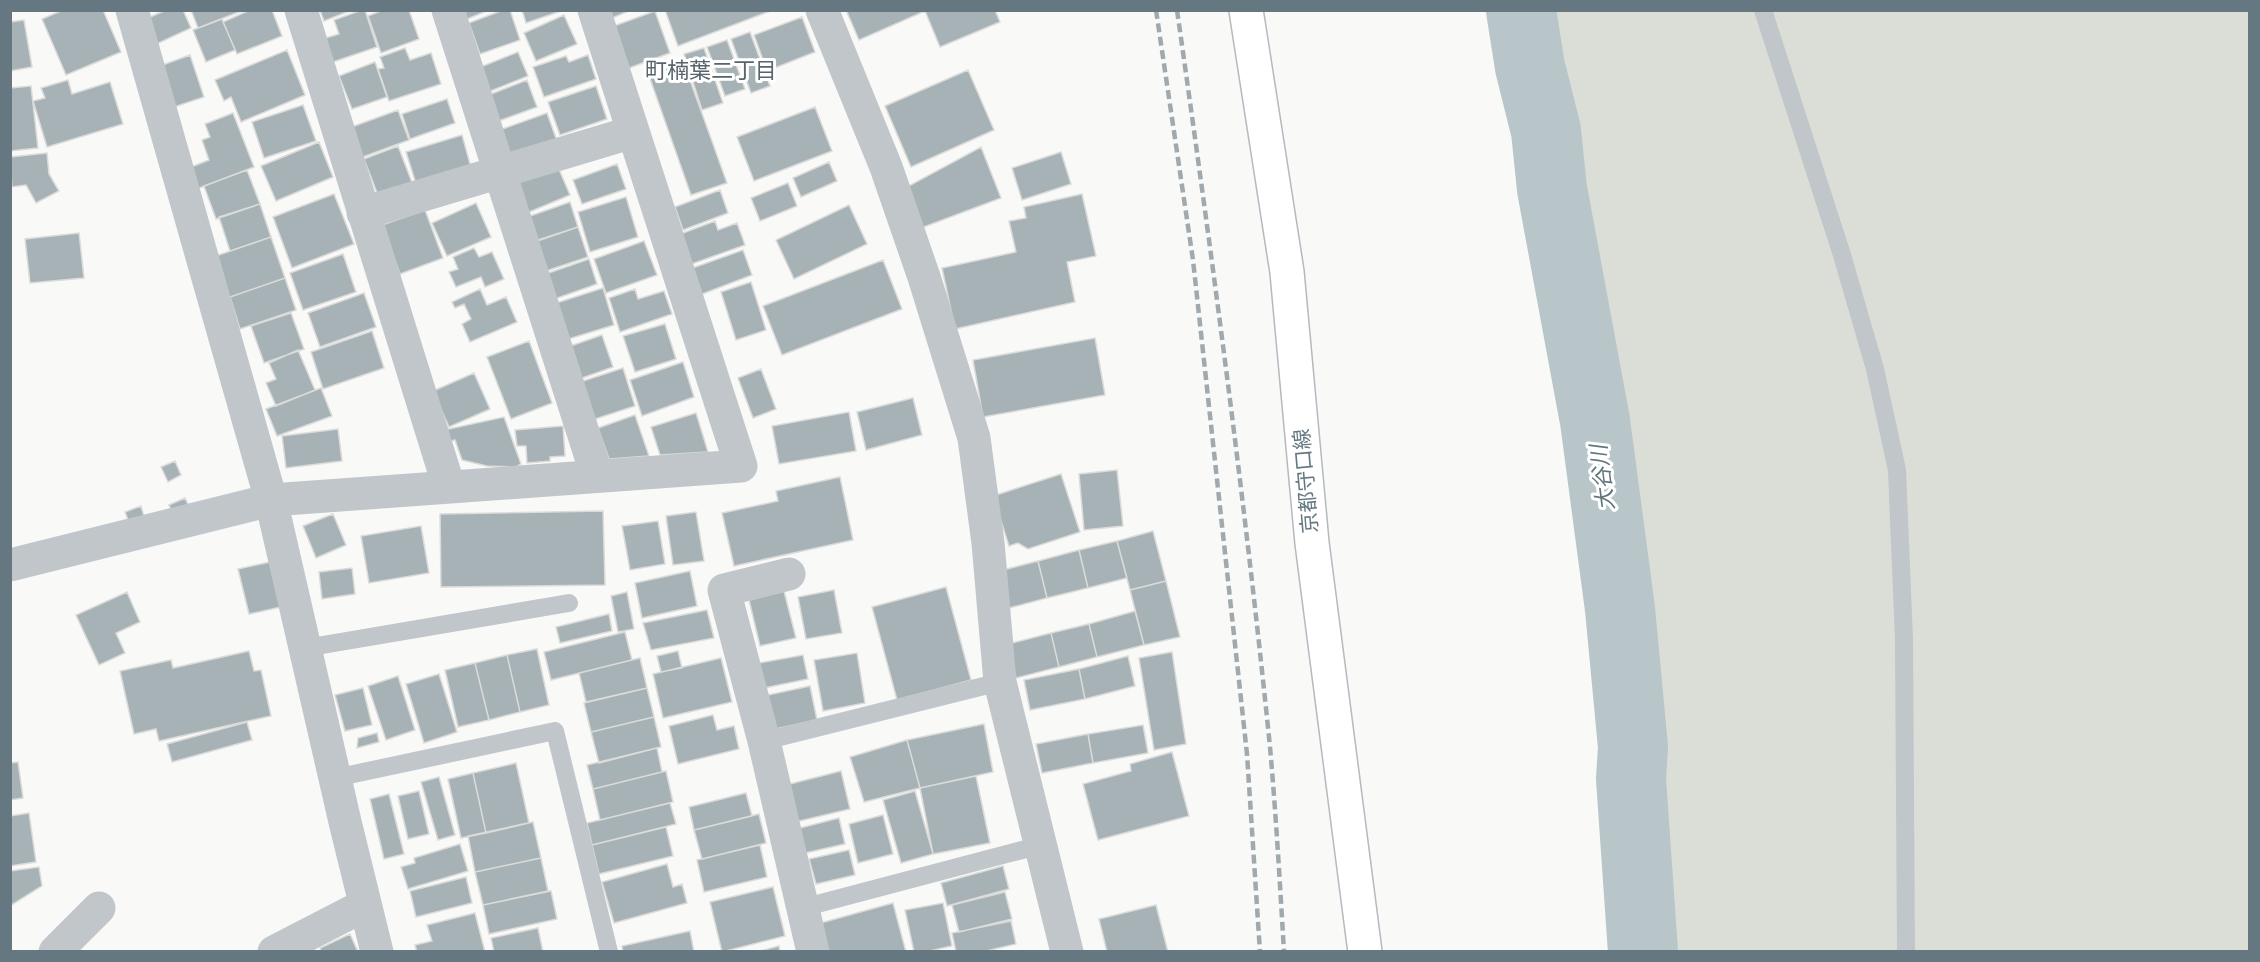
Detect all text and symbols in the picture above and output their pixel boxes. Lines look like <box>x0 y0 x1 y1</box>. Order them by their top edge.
district label: 町楠葉二丁目 <box>645 58 777 83</box>
street label: 京都守口線 <box>1289 428 1322 534</box>
water label: 大谷川 <box>1586 442 1619 512</box>

